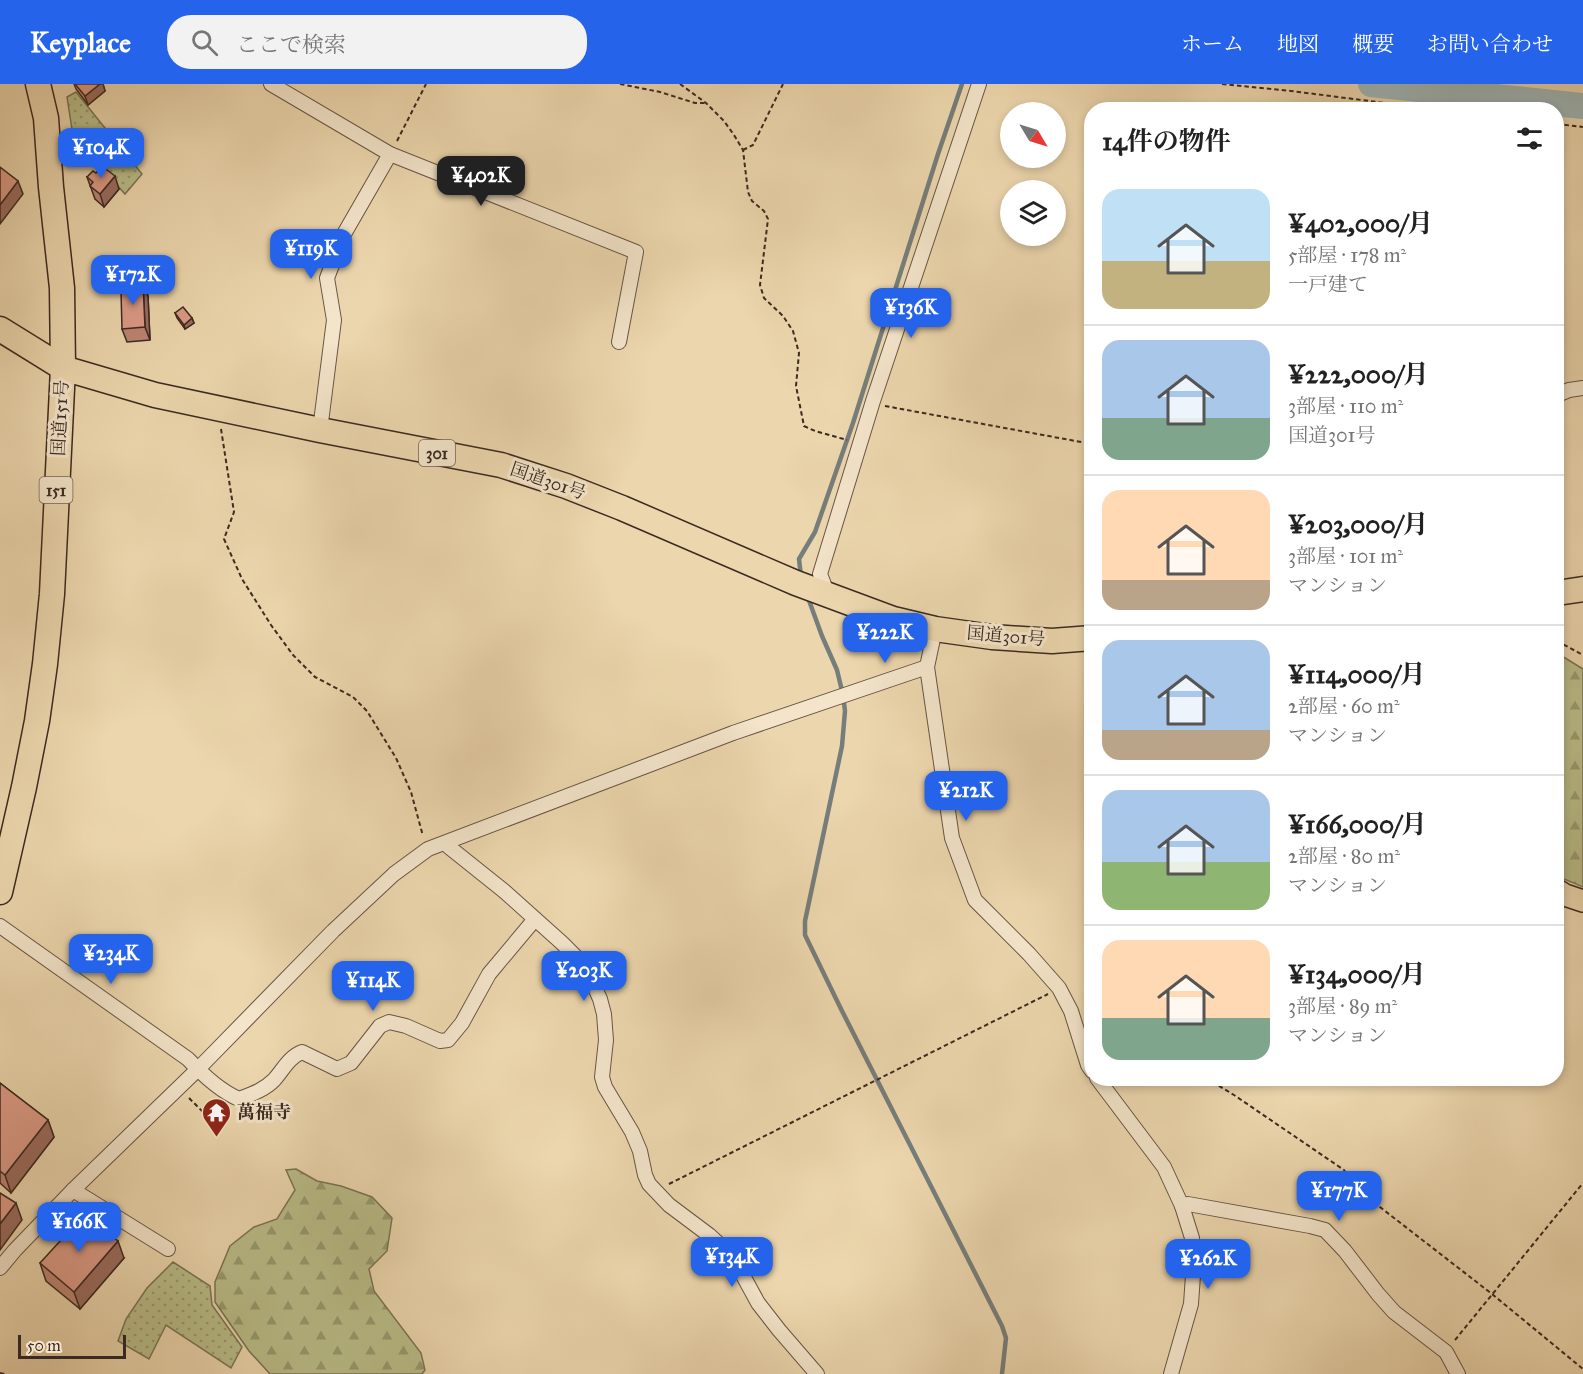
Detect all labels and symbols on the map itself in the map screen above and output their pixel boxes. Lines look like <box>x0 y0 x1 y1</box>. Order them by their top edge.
north arrow <box>1000 102 1066 168</box>
pin: ¥104K <box>59 128 143 179</box>
pin: ¥402K <box>439 156 523 207</box>
pin: ¥119K <box>269 229 353 280</box>
pin: ¥172K <box>91 255 175 306</box>
pin: ¥136K <box>869 288 953 339</box>
street label: 国道151号 <box>47 379 73 457</box>
road number: 301 <box>419 440 455 466</box>
street label: 国道301号 <box>507 458 589 504</box>
road number: 151 <box>40 477 72 503</box>
pin: ¥222K <box>843 613 927 664</box>
street label: 国道301号 <box>966 622 1046 650</box>
pin: ¥212K <box>924 771 1008 822</box>
pin: ¥234K <box>69 934 153 985</box>
pin: ¥203K <box>542 951 626 1002</box>
pin: ¥114K <box>331 961 415 1012</box>
temple icon: 萬福寺 <box>200 1096 232 1138</box>
place label: 萬福寺 <box>237 1101 291 1123</box>
pin: ¥177K <box>1297 1171 1381 1222</box>
pin: ¥166K <box>37 1202 121 1253</box>
pin: ¥134K <box>690 1237 774 1288</box>
pin: ¥262K <box>1166 1239 1250 1290</box>
scale bar <box>18 1332 126 1360</box>

